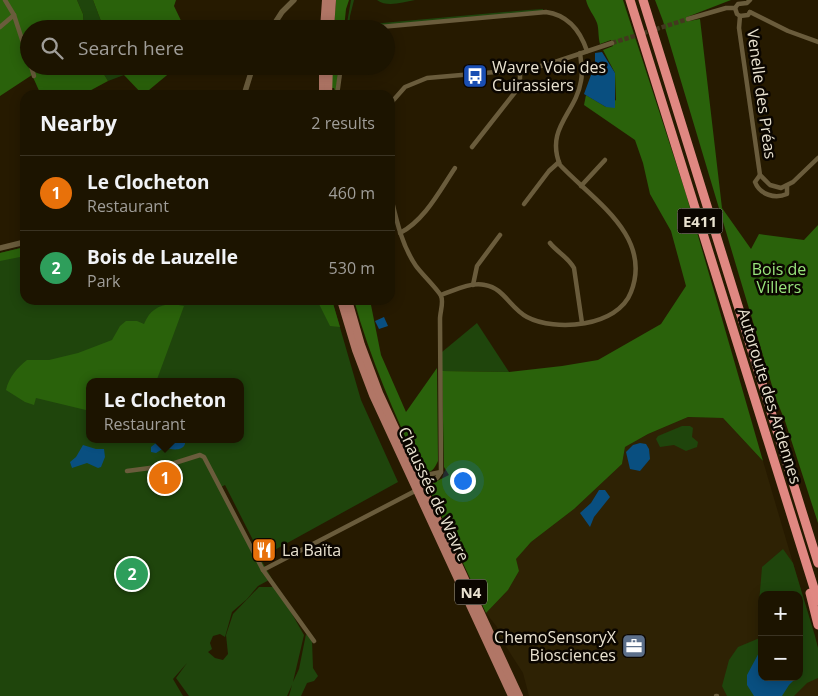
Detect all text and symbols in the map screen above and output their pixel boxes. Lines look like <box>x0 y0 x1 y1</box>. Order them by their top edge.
search box <box>20 20 395 75</box>
street label: Venelle des Préas <box>742 28 782 160</box>
icon: search <box>38 34 66 62</box>
text: Search here <box>78 35 184 61</box>
place label: Wavre Voie des Cuirassiers <box>492 56 606 96</box>
bus stop icon: Wavre Voie des Cuirassiers <box>462 63 488 89</box>
text: Nearby <box>40 109 117 137</box>
text: 2 results <box>311 112 375 134</box>
text: Le Clocheton <box>87 169 210 195</box>
text: 1 <box>51 182 61 204</box>
text: 460 m <box>329 182 375 204</box>
text: Restaurant <box>87 195 169 217</box>
road number: E411 <box>678 208 722 234</box>
text: Bois de Lauzelle <box>87 244 238 270</box>
text: 2 <box>51 257 61 279</box>
text: 530 m <box>329 257 375 279</box>
park label: Bois de Villers <box>752 258 806 298</box>
text: Park <box>87 270 120 292</box>
street label: Autoroute des Ardennes <box>733 306 807 486</box>
popup <box>86 378 244 443</box>
text: Le Clocheton <box>104 387 226 413</box>
text: Restaurant <box>104 413 186 435</box>
street label: Chaussée de Wavre <box>393 423 475 565</box>
pin: 1 <box>149 459 181 497</box>
your location <box>450 468 476 494</box>
restaurant icon: La Baïta <box>251 537 277 563</box>
place label: La Baïta <box>282 539 341 561</box>
pin: 2 <box>116 555 148 593</box>
road number: N4 <box>455 580 487 604</box>
map controls <box>758 591 803 681</box>
button: + <box>758 591 803 636</box>
place label: ChemoSensoryX Biosciences <box>494 626 617 666</box>
office icon: ChemoSensoryX Biosciences <box>621 633 647 659</box>
button: − <box>758 636 803 681</box>

